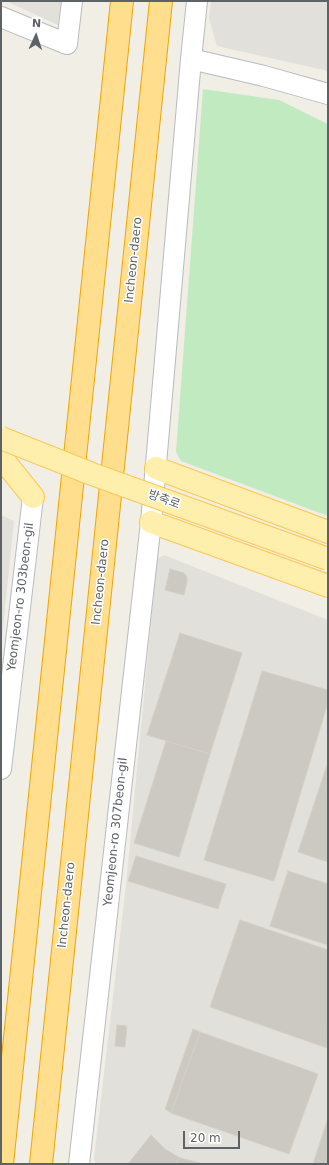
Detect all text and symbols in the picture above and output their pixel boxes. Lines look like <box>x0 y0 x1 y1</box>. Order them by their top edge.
north arrow <box>16 16 56 56</box>
text: N <box>32 17 42 30</box>
street label: Incheon-daero <box>122 216 146 304</box>
street label: 방축로 <box>146 488 182 512</box>
street label: Yeomjeon-ro 303beon-gil <box>5 522 37 672</box>
street label: Incheon-daero <box>89 538 113 626</box>
street label: Yeomjeon-ro 307beon-gil <box>101 757 131 907</box>
street label: Incheon-daero <box>55 861 79 949</box>
scale bar <box>185 1123 242 1149</box>
text: 20 m <box>190 1131 221 1145</box>

